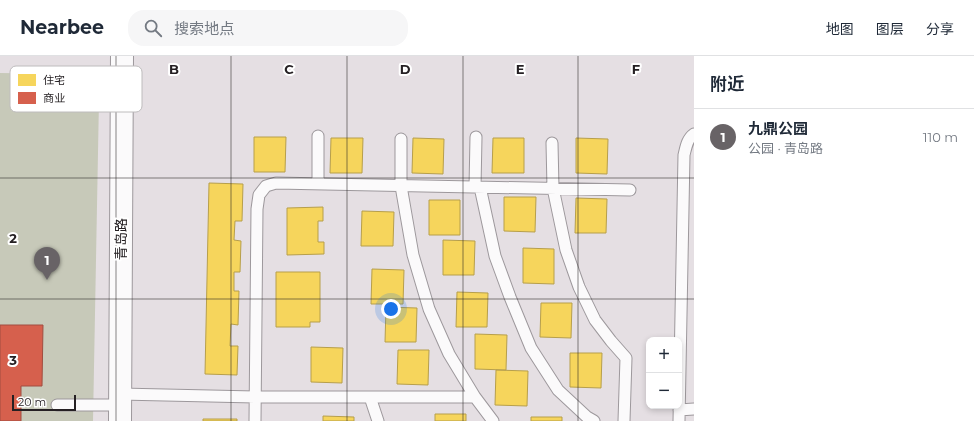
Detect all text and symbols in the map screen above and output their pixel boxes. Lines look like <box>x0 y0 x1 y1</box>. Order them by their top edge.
search box <box>128 10 408 46</box>
text: Nearbee <box>20 16 104 39</box>
icon: search <box>142 17 164 39</box>
text: 搜索地点 <box>174 19 234 38</box>
text: 地图 <box>826 20 854 38</box>
text: 图层 <box>876 20 904 38</box>
text: 分享 <box>926 20 954 38</box>
text: B <box>169 61 179 77</box>
text: C <box>284 61 294 77</box>
text: D <box>400 61 411 77</box>
text: E <box>516 61 525 77</box>
text: F <box>632 61 640 77</box>
legend <box>10 66 142 112</box>
text: 住宅 <box>43 73 65 87</box>
text: 附近 <box>710 74 744 94</box>
text: 商业 <box>43 91 65 105</box>
text: 九鼎公园 <box>748 119 808 138</box>
text: 1 <box>720 129 726 145</box>
text: 110 m <box>923 129 958 145</box>
text: 公园 · 青岛路 <box>748 140 823 156</box>
street label: 青岛路 <box>112 218 130 260</box>
text: 2 <box>9 230 17 246</box>
pin: 1 <box>34 247 60 280</box>
your location <box>381 299 401 319</box>
map controls <box>646 337 682 409</box>
button: + <box>646 337 682 373</box>
text: 3 <box>8 352 17 368</box>
button: − <box>646 373 682 409</box>
scale bar <box>12 393 76 412</box>
text: 20 m <box>18 395 46 409</box>

